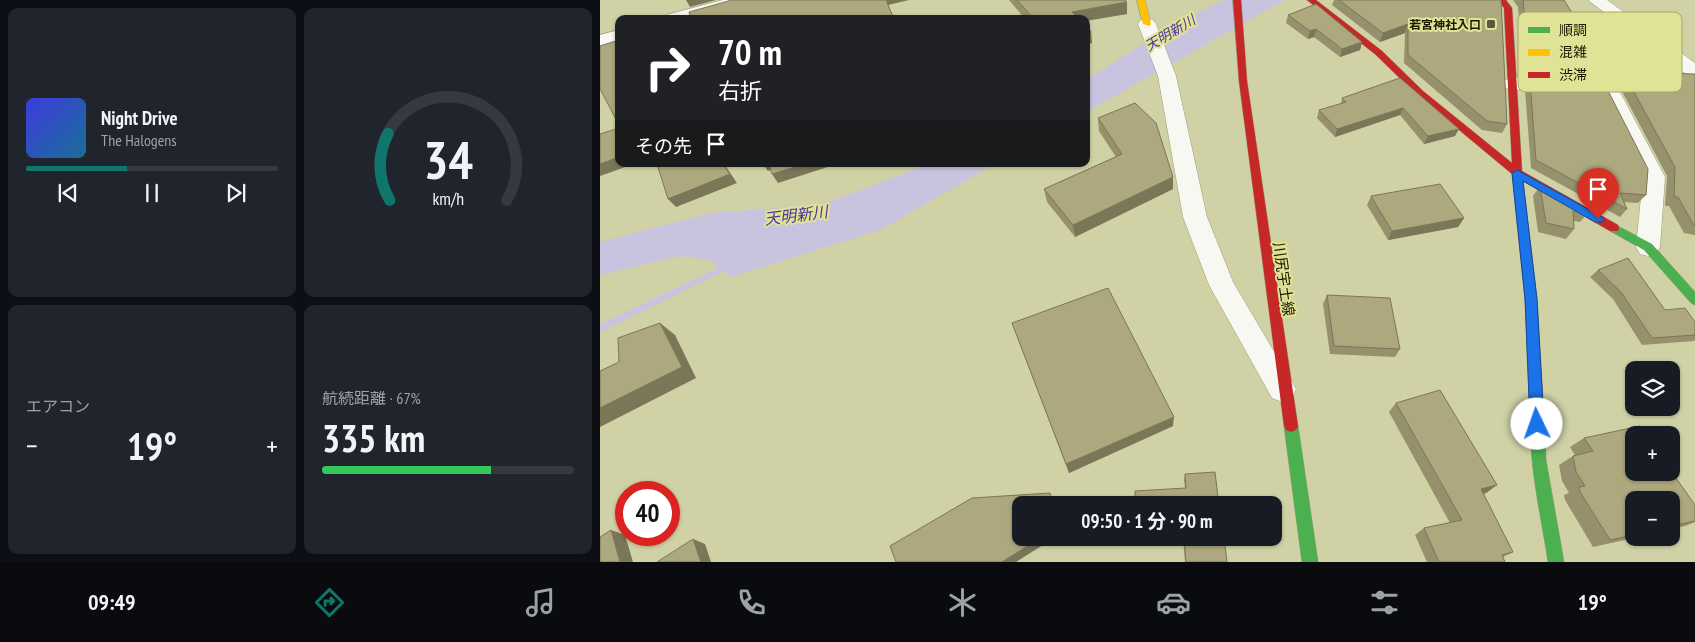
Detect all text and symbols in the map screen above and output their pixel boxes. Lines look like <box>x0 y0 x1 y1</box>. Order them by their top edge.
water label: 天明新川 <box>1141 10 1200 55</box>
legend <box>1518 12 1682 92</box>
place label: 若宮神社入口 <box>1409 17 1481 32</box>
marker: 若宮神社入口 <box>1485 18 1497 30</box>
text: 順調 <box>1559 21 1587 39</box>
text: 70 m <box>718 29 782 75</box>
icon: right <box>635 35 700 100</box>
text: 混雑 <box>1559 43 1587 61</box>
text: 渋滞 <box>1559 66 1587 84</box>
text: 右折 <box>718 77 762 105</box>
text: Night Drive <box>101 106 178 130</box>
text: 34 <box>423 126 473 193</box>
text: The Halogens <box>101 130 177 150</box>
icon: arrive <box>702 130 730 158</box>
text: その先 <box>635 134 692 158</box>
pin <box>1577 168 1619 219</box>
icon: arrive <box>1584 175 1612 203</box>
icon: previous <box>54 179 82 207</box>
icon: pause <box>138 179 166 207</box>
icon: next <box>222 179 250 207</box>
text: km/h <box>432 187 464 210</box>
water label: 天明新川 <box>763 201 831 229</box>
street label: 川尻宇土線 <box>1269 241 1299 317</box>
map controls <box>1625 361 1680 546</box>
button: layers <box>1625 361 1680 416</box>
text: 航続距離 · 67% <box>322 388 421 408</box>
text: エアコン <box>26 396 90 416</box>
position arrow <box>1510 397 1562 449</box>
text: 335 km <box>322 413 425 462</box>
text: 19° <box>127 421 177 470</box>
button: + <box>1625 426 1680 481</box>
text: − <box>26 427 38 464</box>
text: + <box>266 427 278 464</box>
speed limit sign: 40 <box>615 481 680 546</box>
button: − <box>1625 491 1680 546</box>
text: 09:50 · 1 分 · 90 m <box>1081 509 1213 533</box>
icon: directions <box>312 585 347 620</box>
icon: music <box>523 585 558 620</box>
icon: phone <box>734 585 769 620</box>
icon: climate <box>945 585 980 620</box>
icon: car <box>1156 585 1191 620</box>
icon: filters <box>1367 585 1402 620</box>
text: 09:49 <box>88 588 136 616</box>
text: 19° <box>1578 588 1607 616</box>

